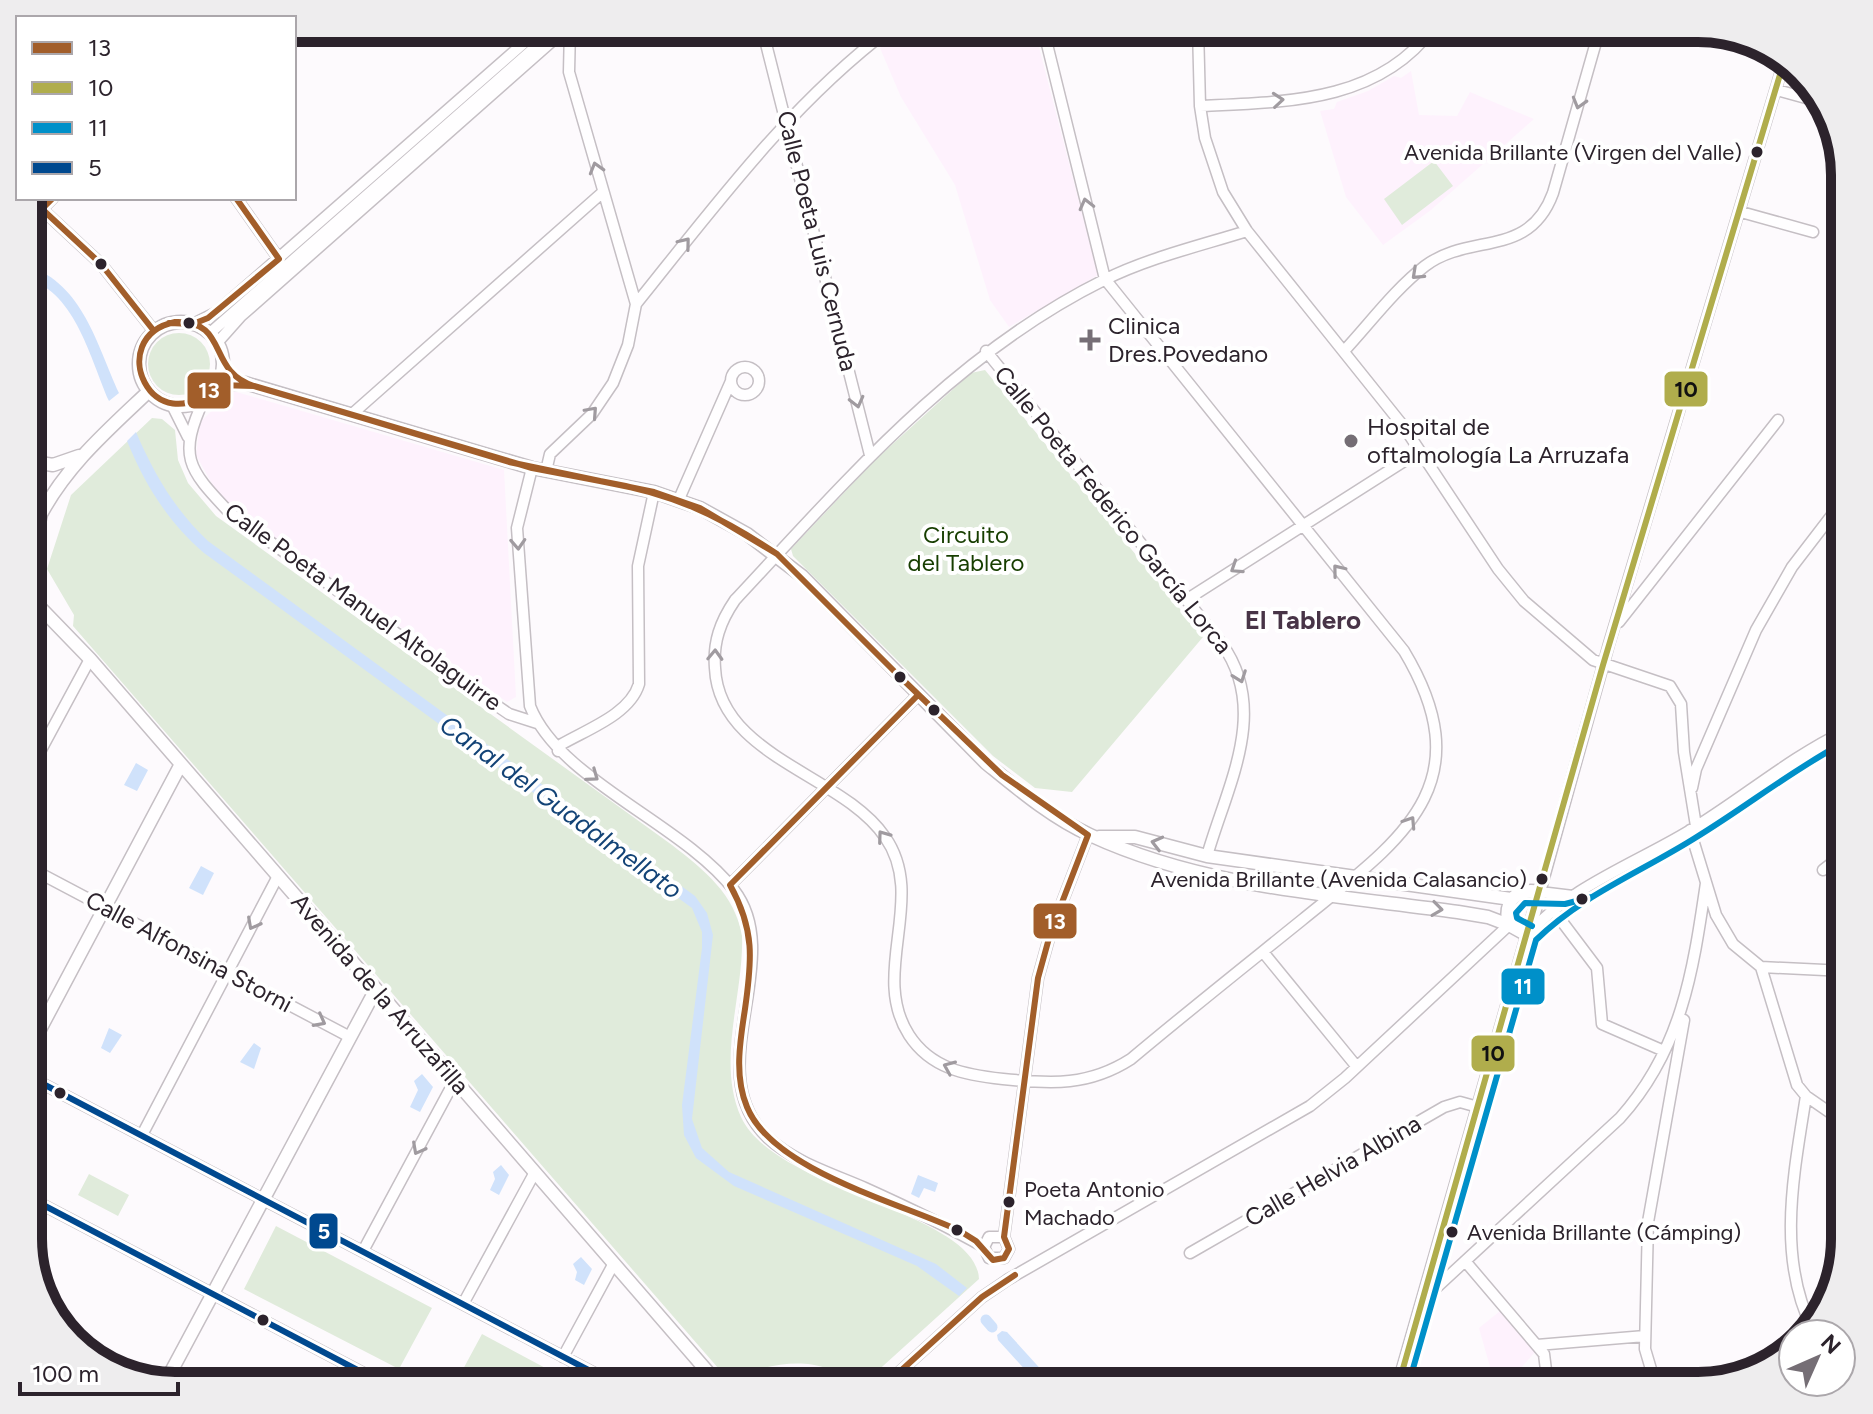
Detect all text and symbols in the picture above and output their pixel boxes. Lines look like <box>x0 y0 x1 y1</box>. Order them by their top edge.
legend <box>16 16 296 200</box>
text: 13 <box>88 33 111 62</box>
text: 10 <box>88 73 113 102</box>
one-way arrow <box>1272 92 1285 109</box>
one-way arrow <box>1571 96 1588 109</box>
street label: Calle Poeta Luis Cernuda <box>771 108 864 374</box>
text: 11 <box>88 113 108 142</box>
place label: Avenida Brillante (Virgen del Valle) <box>1404 139 1742 166</box>
marker: Avenida Brillante (Virgen del Valle) <box>1749 144 1765 160</box>
text: 5 <box>88 153 102 182</box>
one-way arrow <box>589 161 606 175</box>
one-way arrow <box>1079 197 1096 211</box>
one-way arrow <box>675 237 689 252</box>
unlabelled marker <box>93 256 109 272</box>
one-way arrow <box>1412 265 1426 279</box>
place label: Clinica Dres.Povedano <box>1108 311 1268 368</box>
unlabelled marker <box>181 315 197 331</box>
marker: Clinica Dres.Povedano <box>1079 329 1101 351</box>
street label: Calle Poeta Federico García Lorca <box>988 360 1238 659</box>
line badge: 10 <box>1663 370 1709 408</box>
line badge: 13 <box>186 371 232 410</box>
text: 10 <box>1674 376 1698 403</box>
text: 13 <box>198 377 220 404</box>
one-way arrow <box>848 395 865 409</box>
one-way arrow <box>583 406 597 421</box>
place label: Hospital de oftalmología La Arruzafa <box>1367 412 1629 469</box>
marker: Hospital de oftalmología La Arruzafa <box>1342 432 1360 450</box>
street label: Calle Poeta Manuel Altolaguirre <box>219 496 507 717</box>
park label: Circuito del Tablero <box>908 520 1024 577</box>
one-way arrow <box>509 538 526 551</box>
one-way arrow <box>1230 558 1245 573</box>
one-way arrow <box>1333 565 1348 579</box>
district label: El Tablero <box>1245 604 1361 636</box>
one-way arrow <box>707 648 724 661</box>
unlabelled marker <box>892 669 908 685</box>
one-way arrow <box>1230 669 1247 683</box>
unlabelled marker <box>926 702 942 718</box>
water label: Canal del Guadalmellato <box>434 708 688 906</box>
one-way arrow <box>584 766 599 781</box>
one-way arrow <box>1400 816 1415 831</box>
one-way arrow <box>879 831 893 845</box>
one-way arrow <box>1151 836 1165 853</box>
place label: Avenida Brillante (Avenida Calasancio) <box>1151 866 1527 893</box>
marker: Avenida Brillante (Avenida Calasancio) <box>1534 871 1550 887</box>
street label: Calle Alfonsina Storni <box>81 885 297 1018</box>
street label: Avenida de la Arruzafilla <box>285 888 475 1100</box>
unlabelled marker <box>1574 891 1590 907</box>
one-way arrow <box>1430 900 1444 917</box>
line badge: 13 <box>1032 902 1078 940</box>
text: 13 <box>1044 908 1066 935</box>
one-way arrow <box>248 916 263 931</box>
line badge: 11 <box>1500 967 1546 1006</box>
text: 11 <box>1514 973 1532 1000</box>
one-way arrow <box>312 1012 326 1027</box>
line badge: 10 <box>1470 1034 1516 1073</box>
text: 10 <box>1481 1040 1505 1067</box>
one-way arrow <box>943 1061 957 1077</box>
unlabelled marker <box>52 1085 68 1101</box>
street label: Calle Helvia Albina <box>1240 1108 1426 1233</box>
one-way arrow <box>413 1141 428 1155</box>
place label: Poeta Antonio Machado <box>1024 1176 1165 1231</box>
marker: Poeta Antonio Machado <box>1001 1194 1017 1210</box>
line badge: 5 <box>308 1212 339 1250</box>
text: 5 <box>318 1218 330 1245</box>
place label: Avenida Brillante (Cámping) <box>1467 1219 1741 1246</box>
unlabelled marker <box>949 1222 965 1238</box>
marker: Avenida Brillante (Cámping) <box>1444 1224 1460 1240</box>
unlabelled marker <box>255 1312 271 1328</box>
north arrow <box>1777 1318 1857 1398</box>
text: N <box>1815 1329 1846 1360</box>
scale bar <box>20 1346 178 1396</box>
text: 100 m <box>32 1359 99 1388</box>

